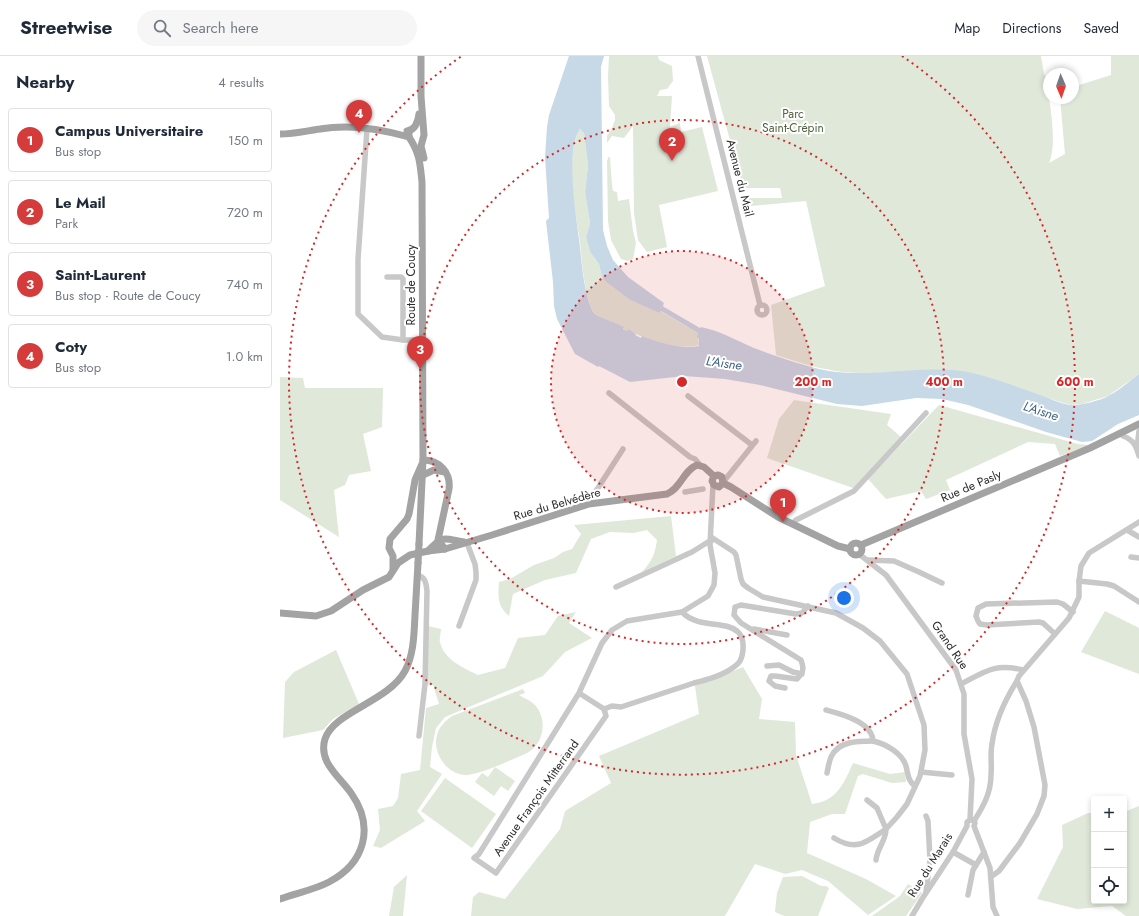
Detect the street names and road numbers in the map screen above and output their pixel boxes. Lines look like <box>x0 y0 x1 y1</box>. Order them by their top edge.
street label: Avenue du Mail <box>722 137 758 219</box>
street label: Route de Coucy <box>402 244 420 325</box>
street label: Rue de Pasly <box>938 465 1005 507</box>
street label: Rue du Belvédère <box>511 483 603 525</box>
street label: Grand Rue <box>927 617 973 673</box>
street label: Avenue François Mitterrand <box>489 736 583 860</box>
street label: Rue du Marais <box>903 829 957 901</box>

